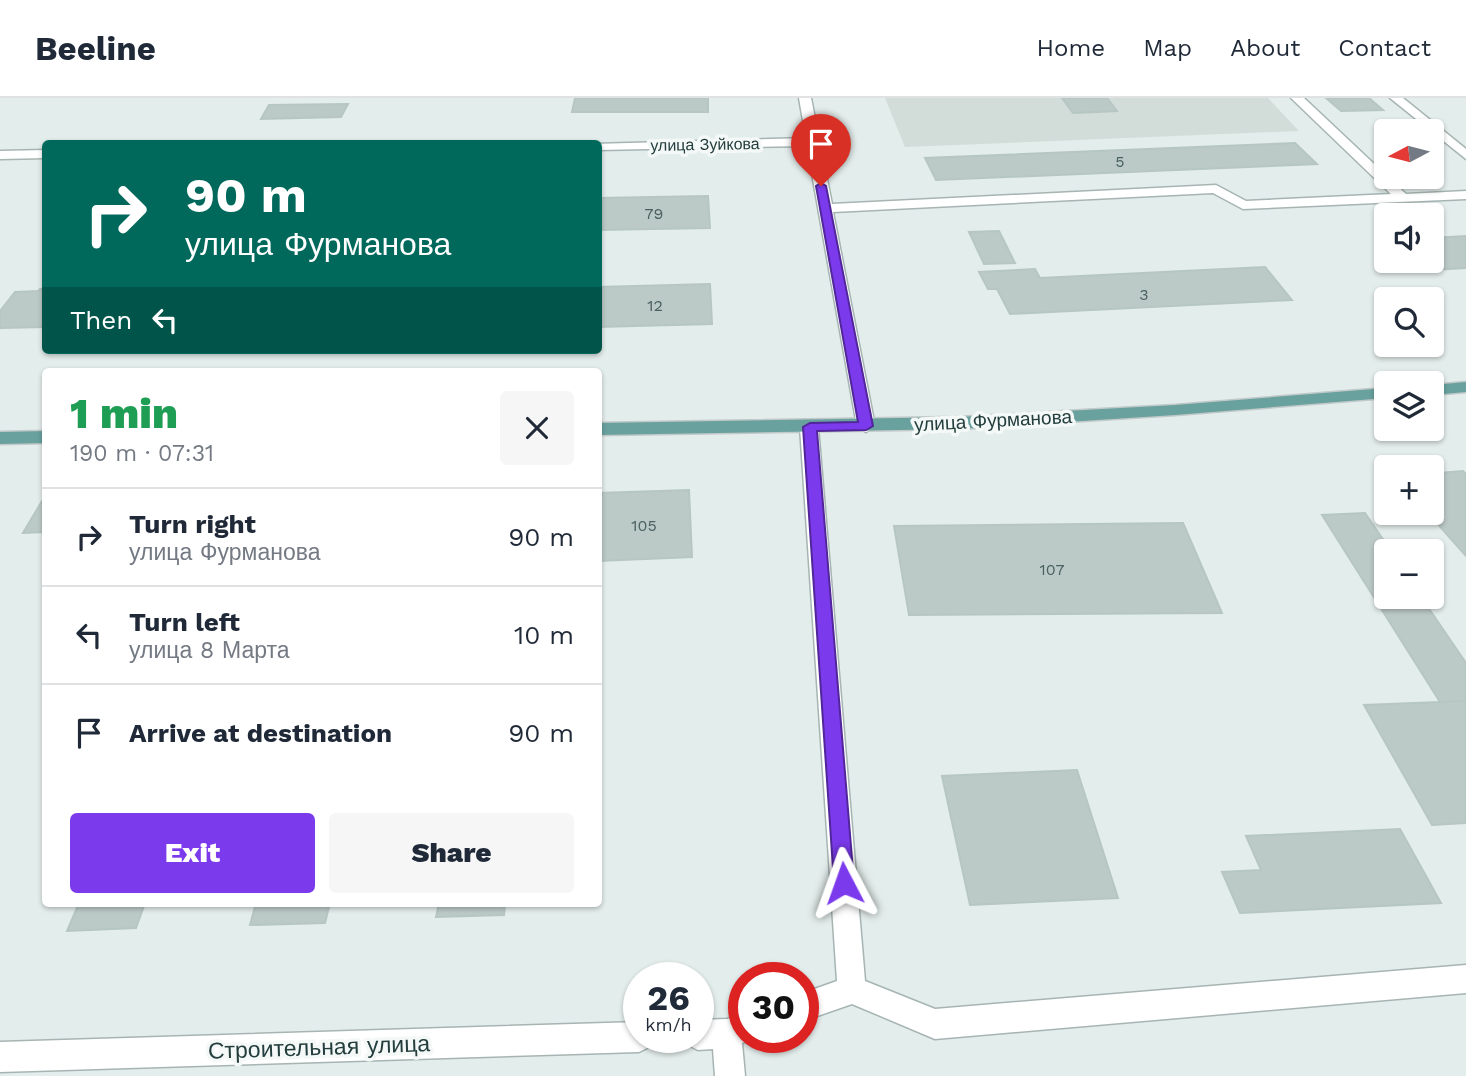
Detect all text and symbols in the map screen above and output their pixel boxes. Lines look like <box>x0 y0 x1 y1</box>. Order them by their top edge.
text: Beeline <box>35 29 156 68</box>
text: Home <box>1037 34 1105 62</box>
text: Map <box>1143 34 1192 62</box>
text: About <box>1230 34 1300 62</box>
text: Contact <box>1338 34 1431 62</box>
pin <box>791 114 851 186</box>
north arrow <box>1374 119 1444 189</box>
map controls <box>1374 119 1444 609</box>
icon: arrive <box>802 125 840 163</box>
street label: улица Зуйкова <box>650 134 760 155</box>
house number: 5 <box>1115 152 1125 171</box>
text: 90 m <box>185 166 307 224</box>
icon: right <box>70 168 161 259</box>
button: sound <box>1374 203 1444 273</box>
house number: 79 <box>645 204 663 223</box>
text: улица Фурманова <box>185 225 451 263</box>
house number: 3 <box>1139 285 1149 304</box>
button: search <box>1374 287 1444 357</box>
house number: 12 <box>647 296 663 315</box>
icon: left <box>146 301 184 339</box>
text: Then <box>70 305 132 335</box>
button: layers <box>1374 371 1444 441</box>
text: 1 min <box>70 389 178 438</box>
button: close <box>500 391 574 465</box>
street label: улица Фурманова <box>913 405 1073 436</box>
text: 190 m · 07:31 <box>70 440 214 467</box>
button: + <box>1374 455 1444 525</box>
text: Turn right <box>129 509 256 539</box>
house number: 105 <box>631 516 657 535</box>
icon: right <box>70 518 108 556</box>
text: 90 m <box>508 522 574 552</box>
text: улица Фурманова <box>129 539 320 566</box>
button: − <box>1374 539 1444 609</box>
house number: 107 <box>1040 560 1064 579</box>
text: Turn left <box>129 607 240 637</box>
icon: left <box>70 616 108 654</box>
text: 10 m <box>514 620 574 650</box>
text: улица 8 Марта <box>129 637 290 664</box>
icon: arrive <box>70 714 108 752</box>
text: Arrive at destination <box>129 718 392 748</box>
text: 90 m <box>508 718 574 748</box>
button: Exit <box>70 813 315 893</box>
button: Share <box>329 813 574 893</box>
position arrow <box>807 846 881 920</box>
speed limit sign: 30 <box>728 962 819 1053</box>
text: 26 <box>647 977 690 1019</box>
text: km/h <box>645 1014 692 1035</box>
street label: Строительная улица <box>207 1030 431 1065</box>

